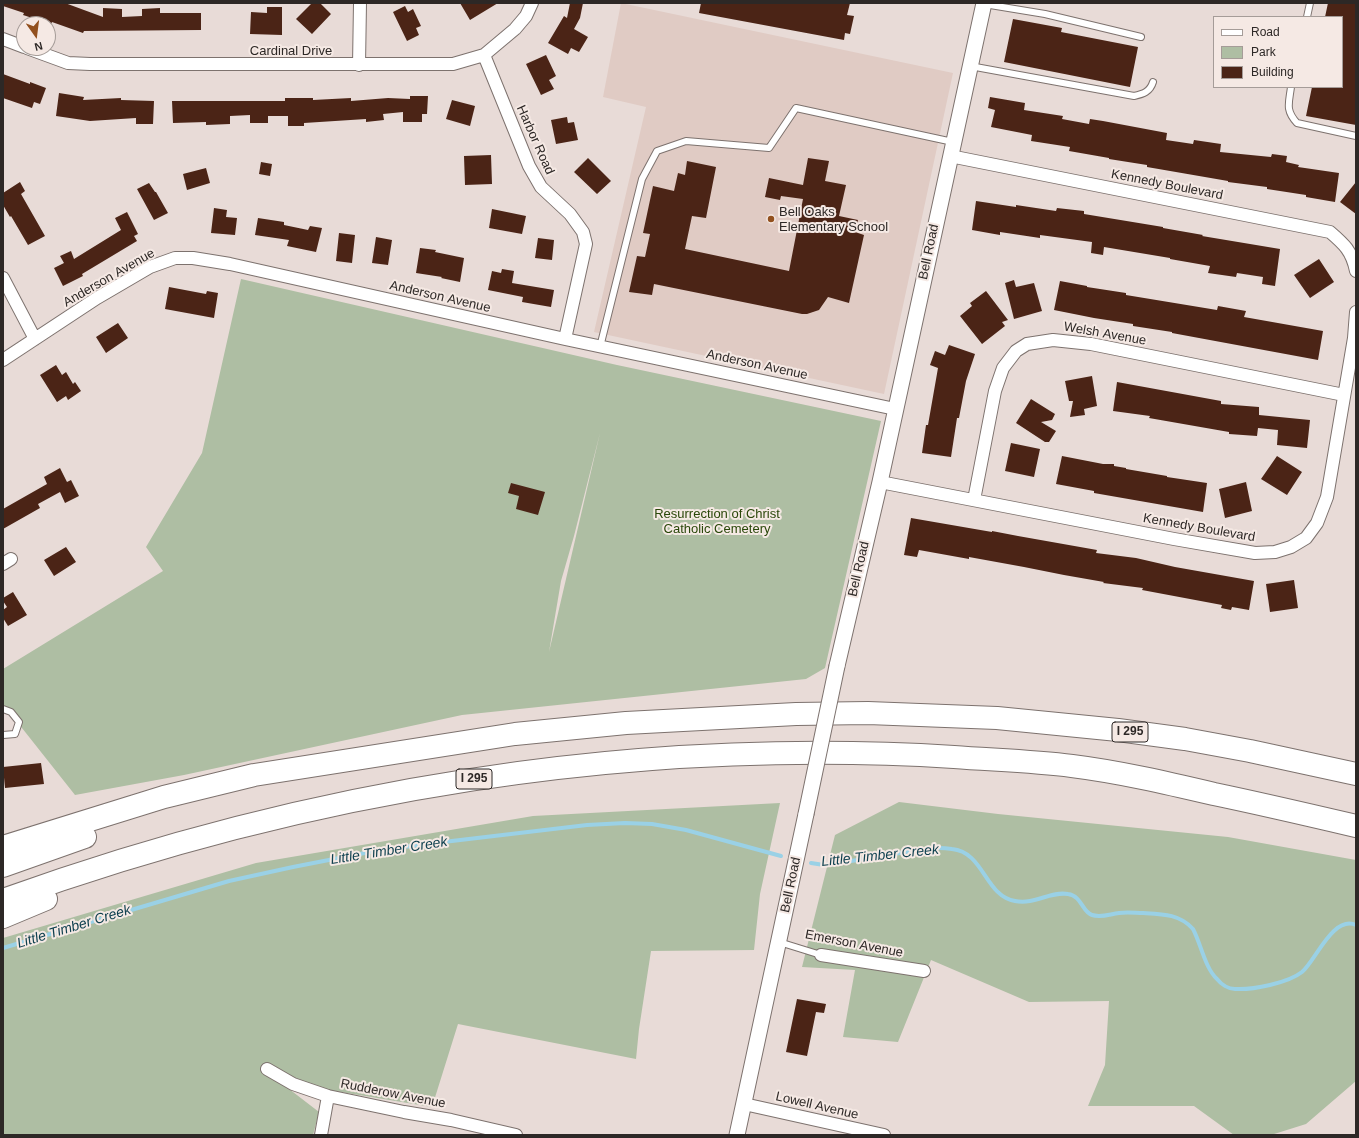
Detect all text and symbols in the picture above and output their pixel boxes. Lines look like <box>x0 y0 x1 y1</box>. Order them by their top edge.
north arrow <box>16 16 56 56</box>
legend <box>1213 16 1343 88</box>
text: Road <box>1251 25 1280 39</box>
text: N <box>33 40 44 53</box>
street label: Cardinal Drive <box>250 43 332 59</box>
text: Park <box>1251 45 1276 59</box>
text: Building <box>1251 65 1294 79</box>
street label: Harbor Road <box>513 103 557 177</box>
street label: Kennedy Boulevard <box>1110 167 1224 203</box>
place label: Bell Oaks Elementary School <box>779 204 888 235</box>
marker: Bell Oaks Elementary School <box>766 214 776 224</box>
street label: Bell Road <box>916 223 942 281</box>
street label: Anderson Avenue <box>60 245 158 311</box>
street label: Anderson Avenue <box>388 278 492 316</box>
street label: Welsh Avenue <box>1063 319 1147 349</box>
street label: Anderson Avenue <box>705 347 809 383</box>
park label: Resurrection of Christ Catholic Cemetery <box>654 506 780 537</box>
street label: Kennedy Boulevard <box>1142 510 1256 546</box>
street label: Bell Road <box>845 540 873 598</box>
road number: I 295 <box>1112 722 1148 742</box>
road number: I 295 <box>456 769 492 789</box>
water label: Little Timber Creek <box>329 833 449 869</box>
water label: Little Timber Creek <box>820 841 940 871</box>
street label: Bell Road <box>778 856 804 914</box>
water label: Little Timber Creek <box>15 902 133 952</box>
street label: Emerson Avenue <box>804 927 904 961</box>
street label: Rudderow Avenue <box>339 1076 447 1112</box>
street label: Lowell Avenue <box>774 1089 860 1123</box>

